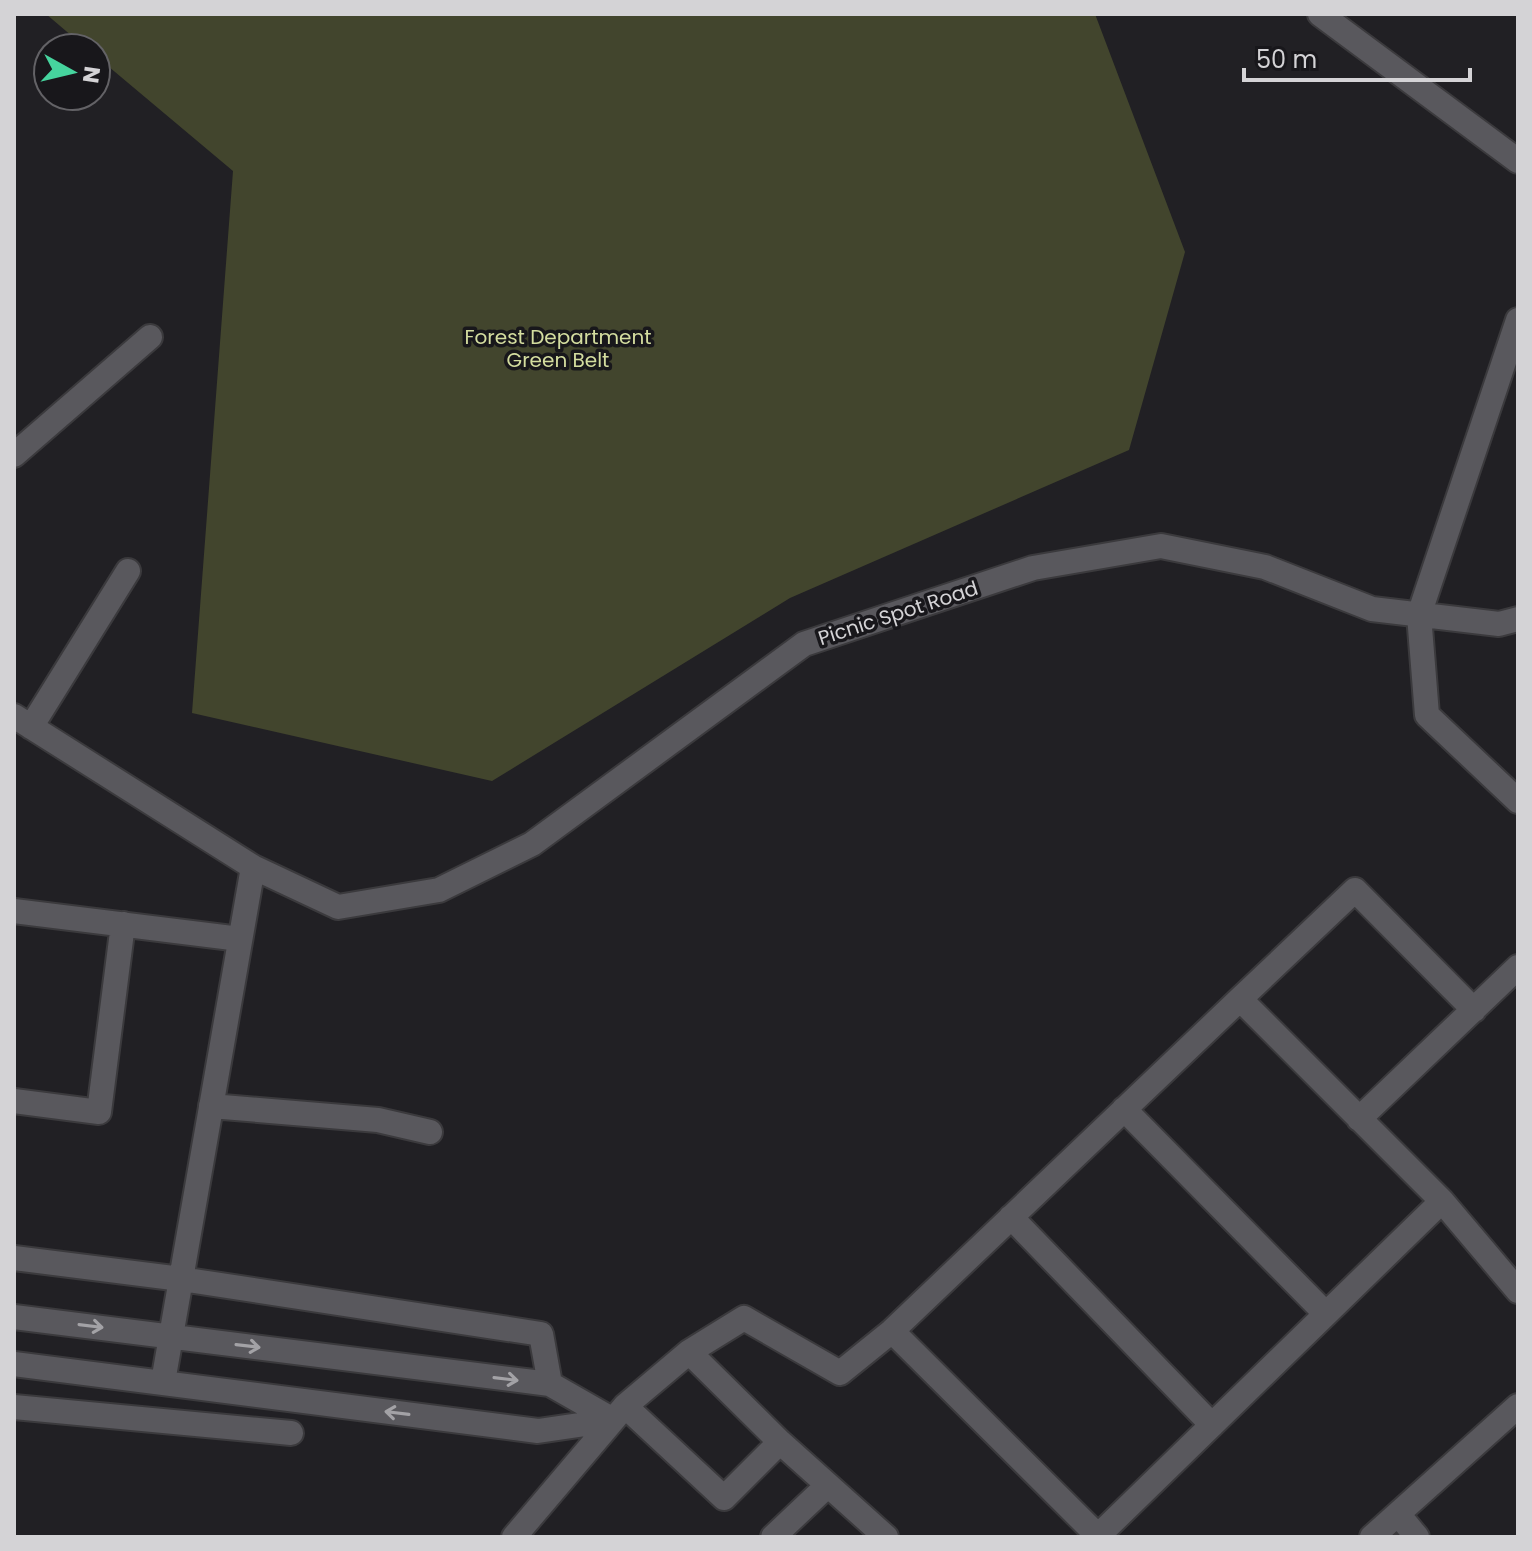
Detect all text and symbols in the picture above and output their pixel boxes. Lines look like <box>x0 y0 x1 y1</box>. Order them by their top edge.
north arrow <box>32 32 112 112</box>
scale bar <box>1244 32 1470 82</box>
text: 50 m <box>1256 43 1317 76</box>
text: N <box>75 64 108 85</box>
park label: Forest Department Green Belt <box>464 323 652 374</box>
street label: Picnic Spot Road <box>814 574 982 652</box>
one-way arrow <box>78 1319 104 1334</box>
one-way arrow <box>234 1338 261 1353</box>
one-way arrow <box>493 1372 518 1387</box>
one-way arrow <box>384 1405 411 1420</box>

